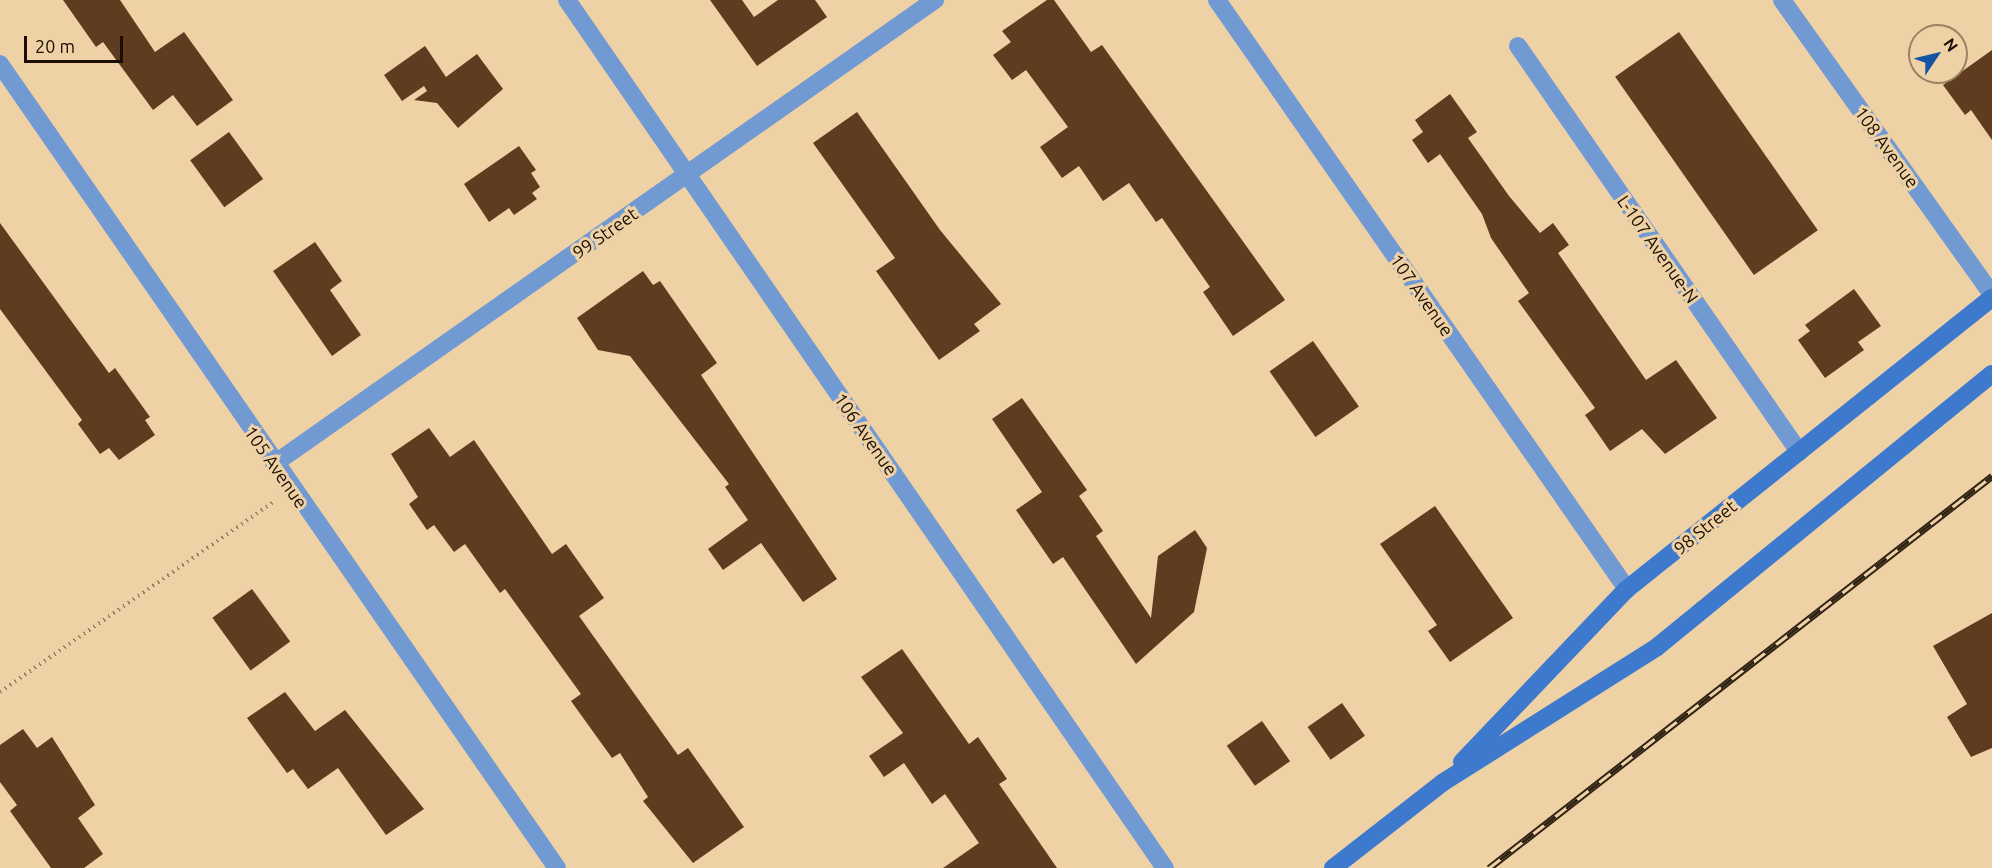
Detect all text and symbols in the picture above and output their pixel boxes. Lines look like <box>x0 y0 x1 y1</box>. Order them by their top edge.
scale bar <box>27 24 126 62</box>
north arrow <box>1908 24 1968 84</box>
text: N <box>1940 35 1962 55</box>
text: 20 m <box>35 36 75 56</box>
street label: 108 Avenue <box>1850 102 1924 192</box>
street label: L-107 Avenue-N <box>1613 191 1703 307</box>
street label: 99 Street <box>568 203 642 263</box>
street label: 107 Avenue <box>1386 250 1458 340</box>
street label: 106 Avenue <box>830 389 902 479</box>
street label: 105 Avenue <box>240 422 312 512</box>
street label: 98 Street <box>1669 495 1741 559</box>

